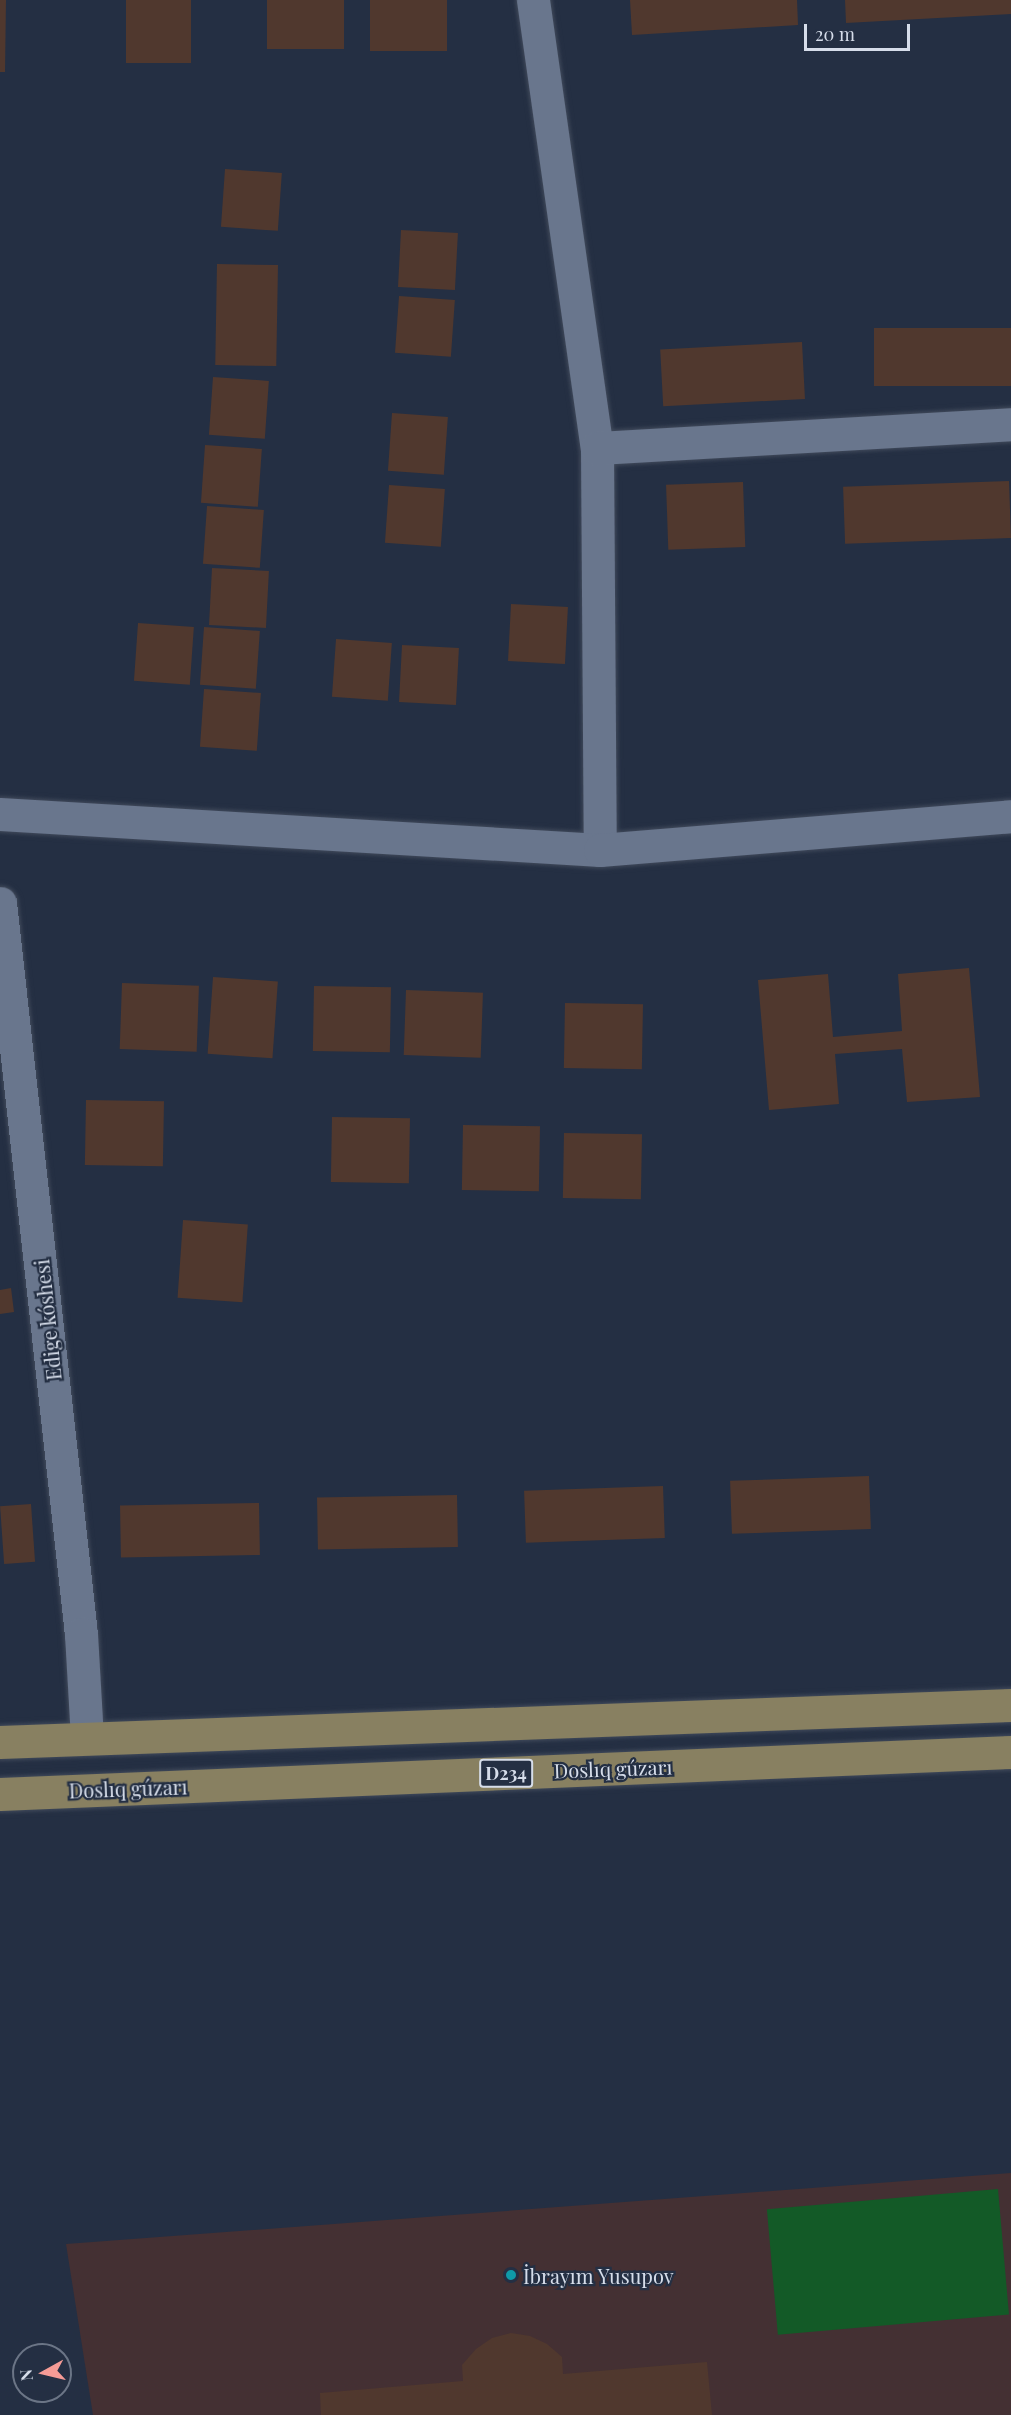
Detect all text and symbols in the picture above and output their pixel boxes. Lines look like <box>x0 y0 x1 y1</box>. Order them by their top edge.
scale bar <box>807 12 914 50</box>
text: 20 m <box>815 22 855 46</box>
street label: Edige kóshesi <box>29 1258 65 1382</box>
street label: Doslıq gúzarı <box>553 1754 673 1782</box>
road number: D234 <box>479 1758 533 1788</box>
street label: Doslıq gúzarı <box>68 1774 188 1802</box>
place label: İbrayım Yusupov <box>523 2263 674 2287</box>
marker: İbrayım Yusupov <box>504 2268 518 2282</box>
north arrow <box>12 2343 72 2403</box>
text: N <box>14 2368 37 2382</box>

